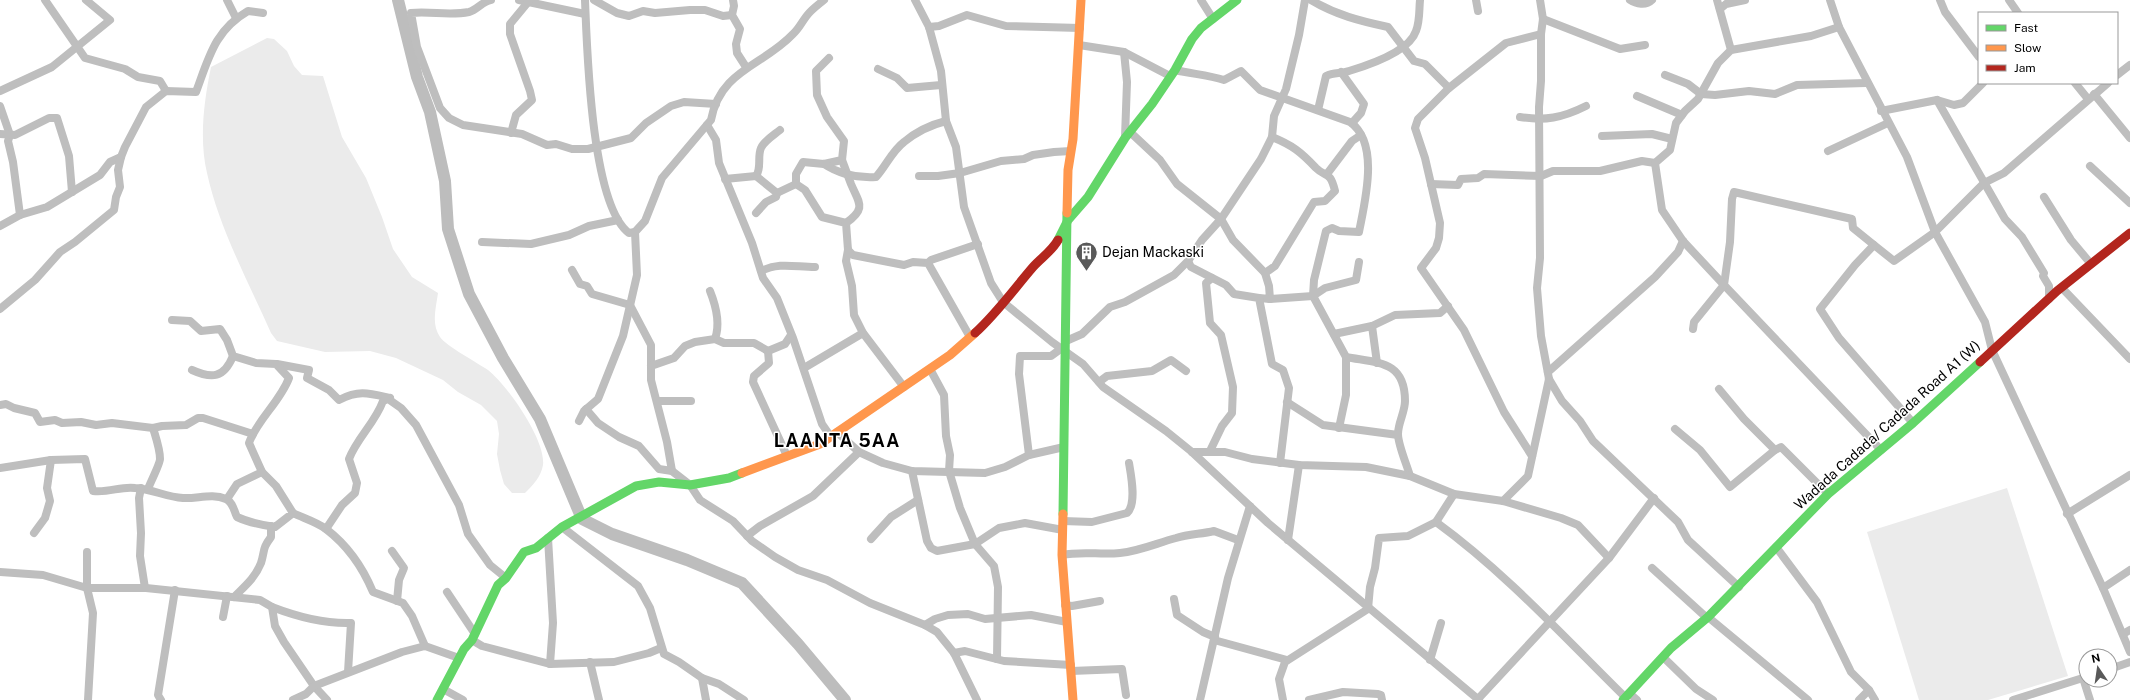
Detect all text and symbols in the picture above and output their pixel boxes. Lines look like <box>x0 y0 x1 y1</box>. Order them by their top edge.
legend <box>1978 12 2118 84</box>
text: Fast <box>2014 21 2039 35</box>
text: Slow <box>2014 41 2042 55</box>
text: Jam <box>2014 61 2036 75</box>
building icon: Dejan Mackaski <box>1074 239 1100 272</box>
place label: Dejan Mackaski <box>1102 244 1204 260</box>
street label: Wadada Cadada/ Cadada Road A1 (W) <box>1791 337 1983 513</box>
district label: LAANTA 5AA <box>774 430 900 451</box>
north arrow <box>2078 648 2118 688</box>
text: N <box>2090 651 2101 665</box>

